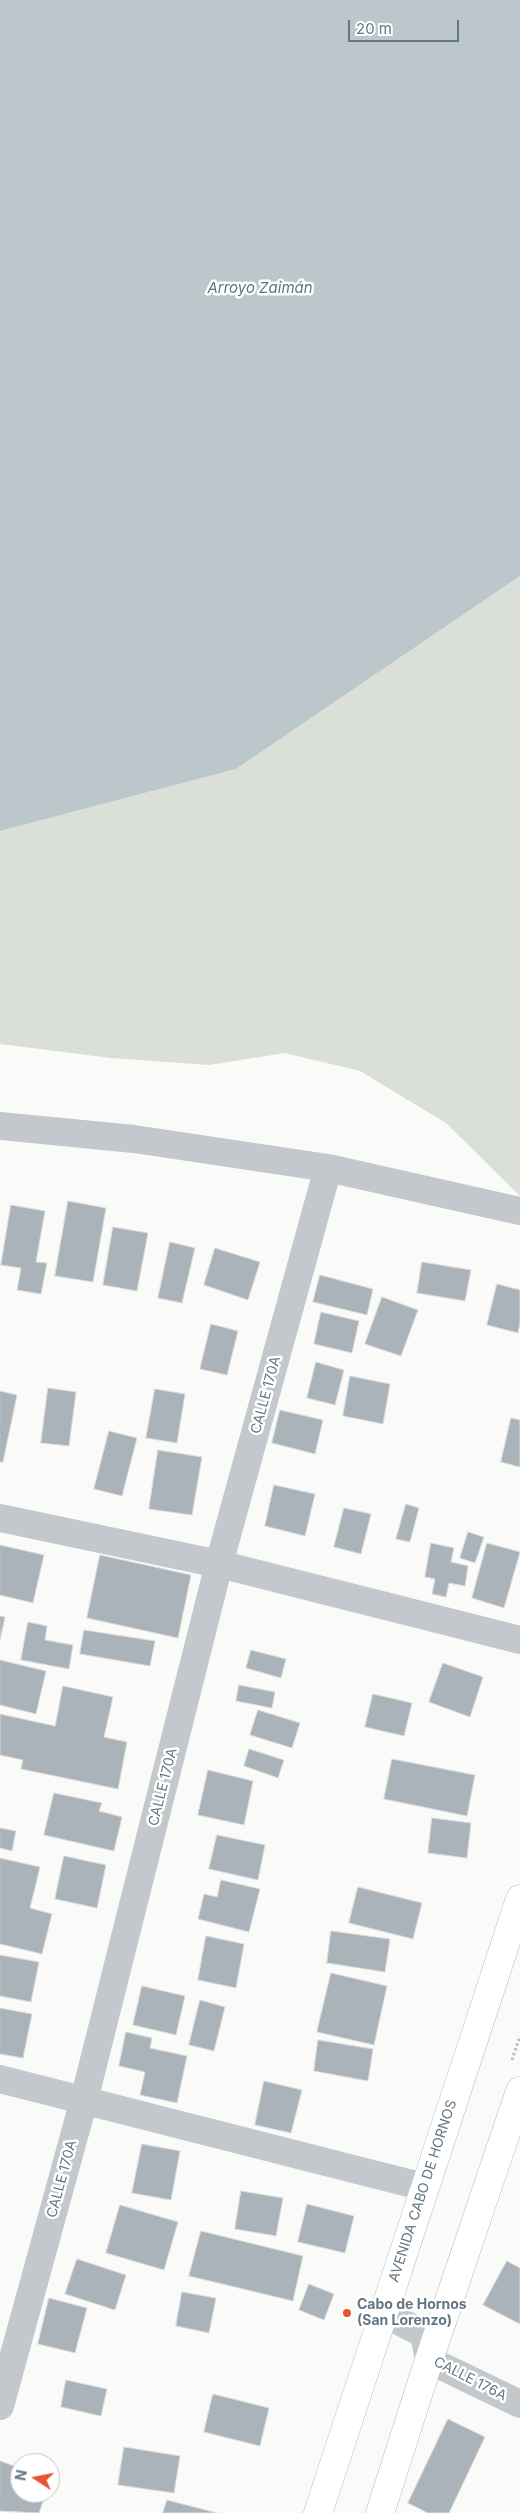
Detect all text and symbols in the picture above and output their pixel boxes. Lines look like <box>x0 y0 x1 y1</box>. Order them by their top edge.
scale bar <box>350 10 461 42</box>
text: 20 m <box>356 19 392 38</box>
water label: Arroyo Zaimán <box>207 279 313 297</box>
street label: CALLE 170A <box>248 1354 284 1436</box>
street label: CALLE 170A <box>145 1746 181 1828</box>
street label: AVENIDA CABO DE HORNOS <box>386 2098 460 2284</box>
street label: CALLE 170A <box>44 2138 80 2220</box>
place label: Cabo de Hornos (San Lorenzo) <box>357 2297 467 2330</box>
marker: Cabo de Hornos (San Lorenzo) <box>341 2307 353 2319</box>
street label: CALLE 176A <box>431 2353 509 2405</box>
north arrow <box>10 2453 60 2503</box>
text: N <box>11 2468 30 2482</box>

